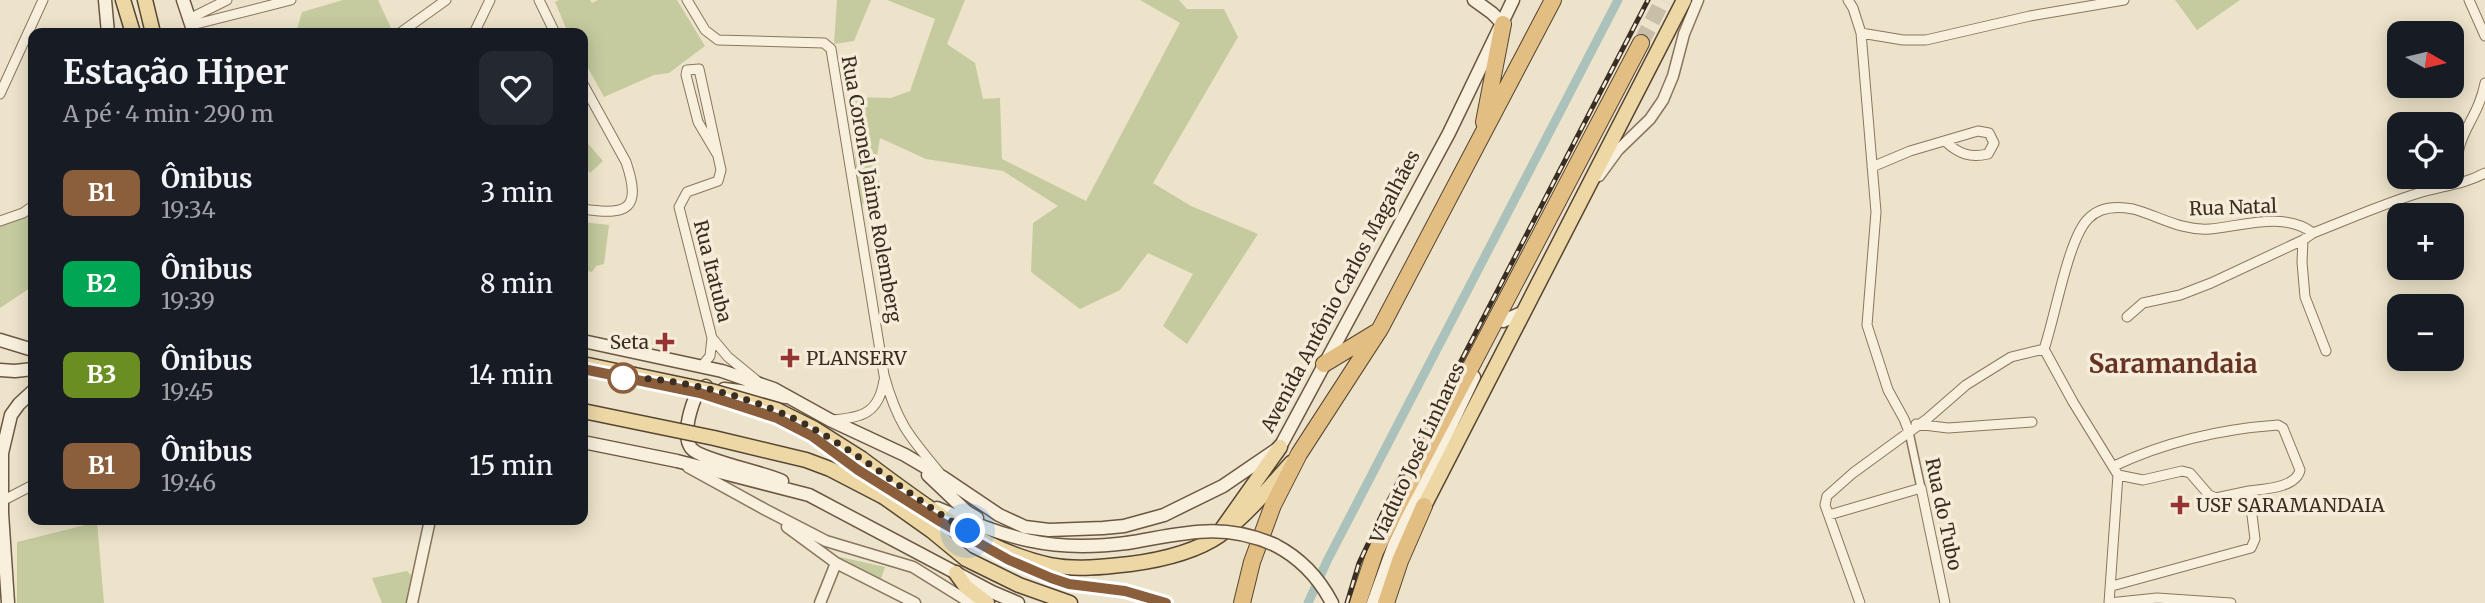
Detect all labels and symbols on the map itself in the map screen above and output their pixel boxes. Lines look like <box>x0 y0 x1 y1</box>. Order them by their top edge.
north arrow <box>2387 21 2464 98</box>
street label: Rua Coronel Jaime Rolemberg <box>837 54 907 325</box>
street label: Avenida Antônio Carlos Magalhães <box>1255 146 1425 437</box>
street label: Rua Natal <box>2189 193 2277 221</box>
street label: Rua Itatuba <box>689 217 737 325</box>
place label: Seta <box>610 330 649 354</box>
marker: Seta <box>655 332 675 352</box>
place label: PLANSERV <box>806 346 908 370</box>
district label: Saramandaia <box>2088 347 2258 380</box>
marker: PLANSERV <box>780 348 800 368</box>
street label: Viaduto José Linhares <box>1364 359 1469 548</box>
unlabelled marker <box>608 363 638 393</box>
street label: Rua do Tubo <box>1920 456 1968 572</box>
place label: USF SARAMANDAIA <box>2196 493 2385 517</box>
marker: USF SARAMANDAIA <box>2170 495 2190 515</box>
your location <box>950 513 985 548</box>

